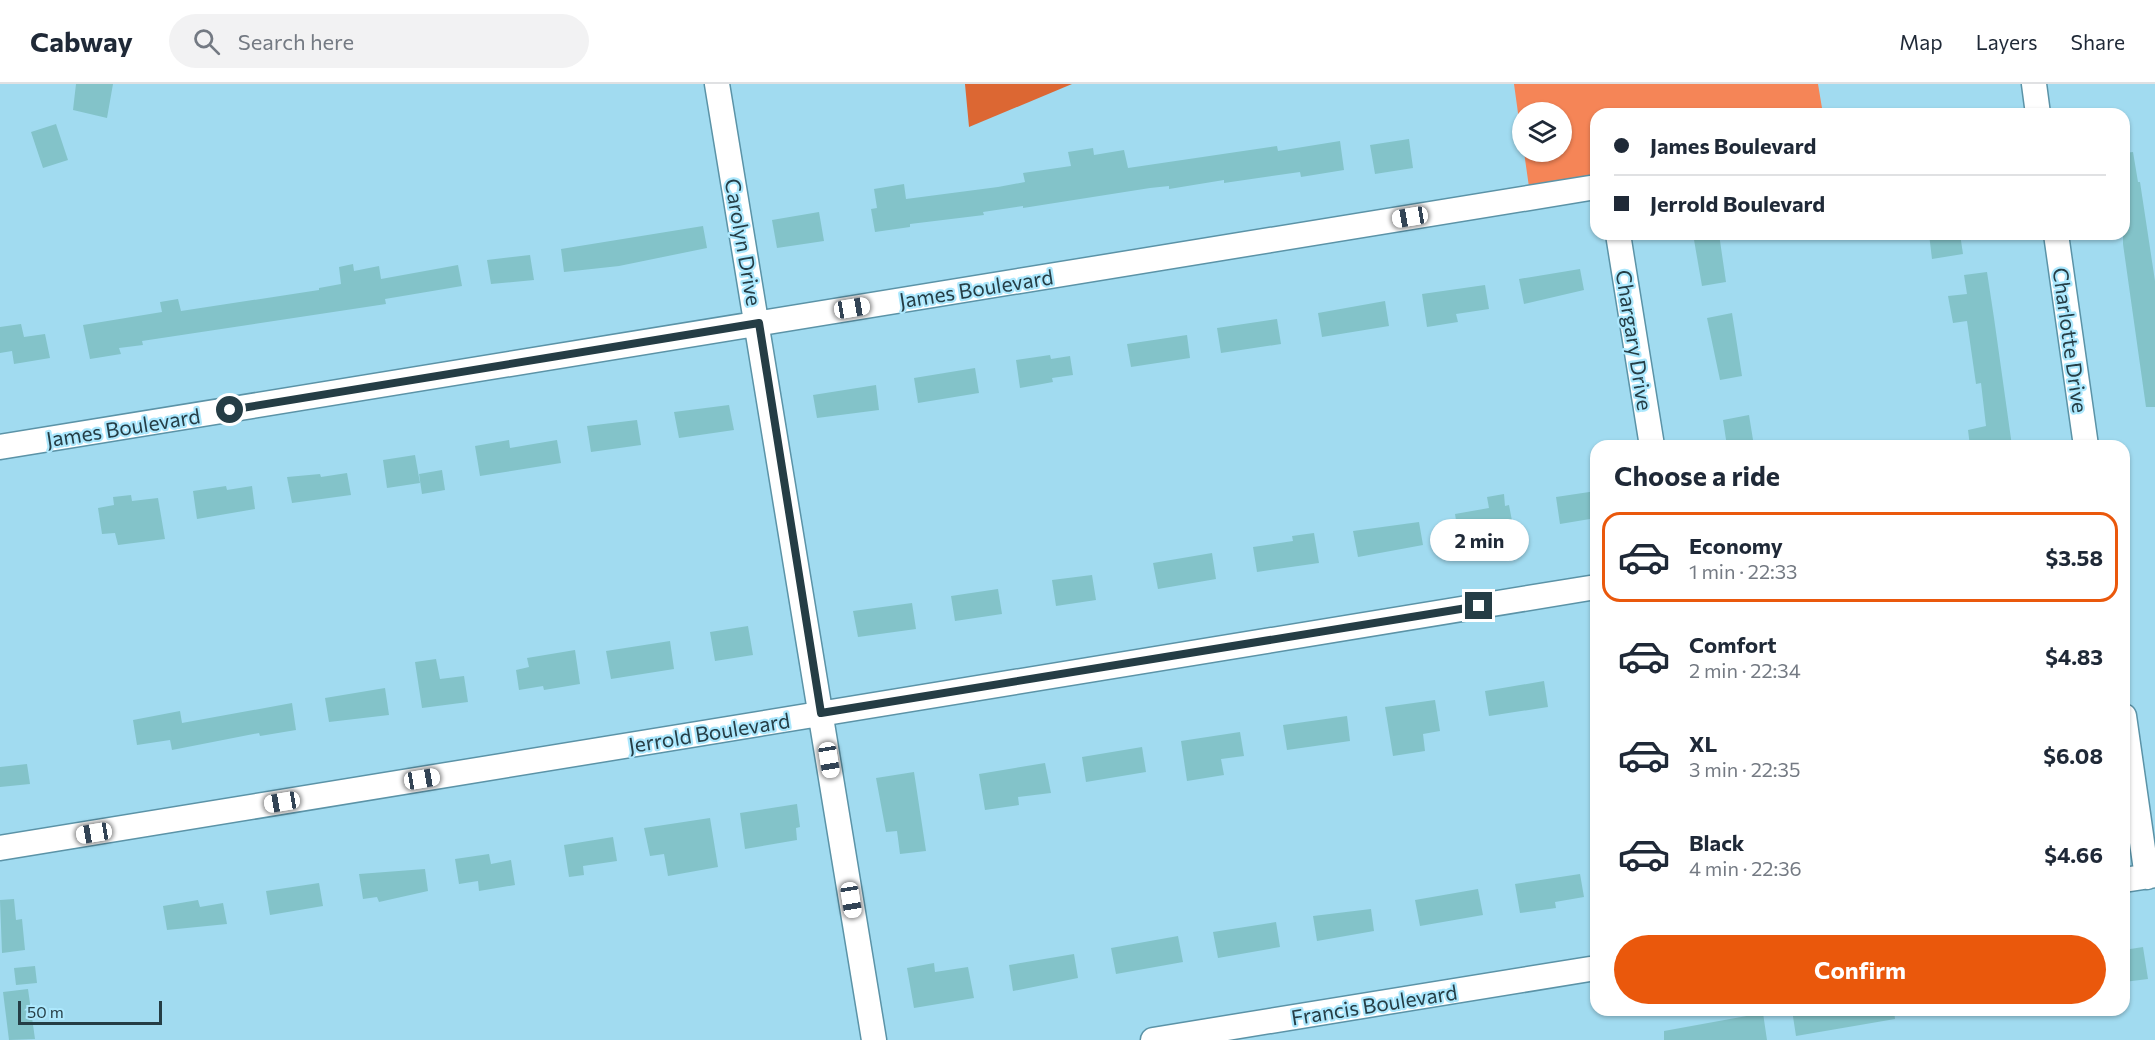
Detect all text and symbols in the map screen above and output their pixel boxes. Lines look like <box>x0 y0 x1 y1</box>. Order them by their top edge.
search box <box>169 14 589 68</box>
text: Cabway <box>30 24 133 58</box>
icon: search <box>190 25 223 58</box>
text: Search here <box>238 28 354 55</box>
text: Map <box>1899 29 1943 54</box>
text: Layers <box>1976 29 2038 54</box>
text: Share <box>2071 29 2125 54</box>
map controls <box>1512 102 1572 162</box>
button: layers <box>1512 102 1572 162</box>
text: James Boulevard <box>1650 132 1816 159</box>
street label: Carolyn Drive <box>720 176 768 308</box>
text: Jerrold Boulevard <box>1650 190 1825 217</box>
car <box>1391 205 1429 229</box>
street label: James Boulevard <box>897 263 1055 313</box>
street label: Charlotte Drive <box>2048 266 2094 414</box>
street label: Chargary Drive <box>1612 268 1658 412</box>
car <box>833 296 871 320</box>
route start <box>216 396 243 423</box>
street label: James Boulevard <box>44 402 202 452</box>
text: Choose a ride <box>1614 459 1780 492</box>
callout: 2 min <box>1430 519 1528 561</box>
text: 2 min <box>1455 528 1504 552</box>
icon: car <box>1617 530 1671 584</box>
text: Economy <box>1689 532 1783 559</box>
text: $3.58 <box>2046 544 2103 571</box>
text: 1 min · 22:33 <box>1689 559 1797 583</box>
route end <box>1465 592 1492 619</box>
icon: car <box>1617 629 1671 683</box>
text: Comfort <box>1689 631 1777 658</box>
text: $4.83 <box>2045 643 2103 670</box>
text: 2 min · 22:34 <box>1689 658 1801 682</box>
street label: Jerrold Boulevard <box>626 707 792 757</box>
icon: car <box>1617 728 1671 782</box>
text: XL <box>1689 730 1717 757</box>
car <box>817 741 841 779</box>
text: $6.08 <box>2043 742 2103 769</box>
text: 3 min · 22:35 <box>1689 757 1800 781</box>
car <box>403 767 441 791</box>
car <box>263 790 301 814</box>
car <box>75 821 113 845</box>
icon: car <box>1617 827 1671 881</box>
text: Black <box>1689 829 1744 856</box>
text: $4.66 <box>2044 841 2103 868</box>
text: 4 min · 22:36 <box>1689 856 1802 880</box>
car <box>839 881 863 919</box>
button: Confirm <box>1614 935 2106 1004</box>
street label: Francis Boulevard <box>1289 979 1459 1029</box>
scale bar <box>18 998 162 1026</box>
text: 50 m <box>27 1002 64 1021</box>

